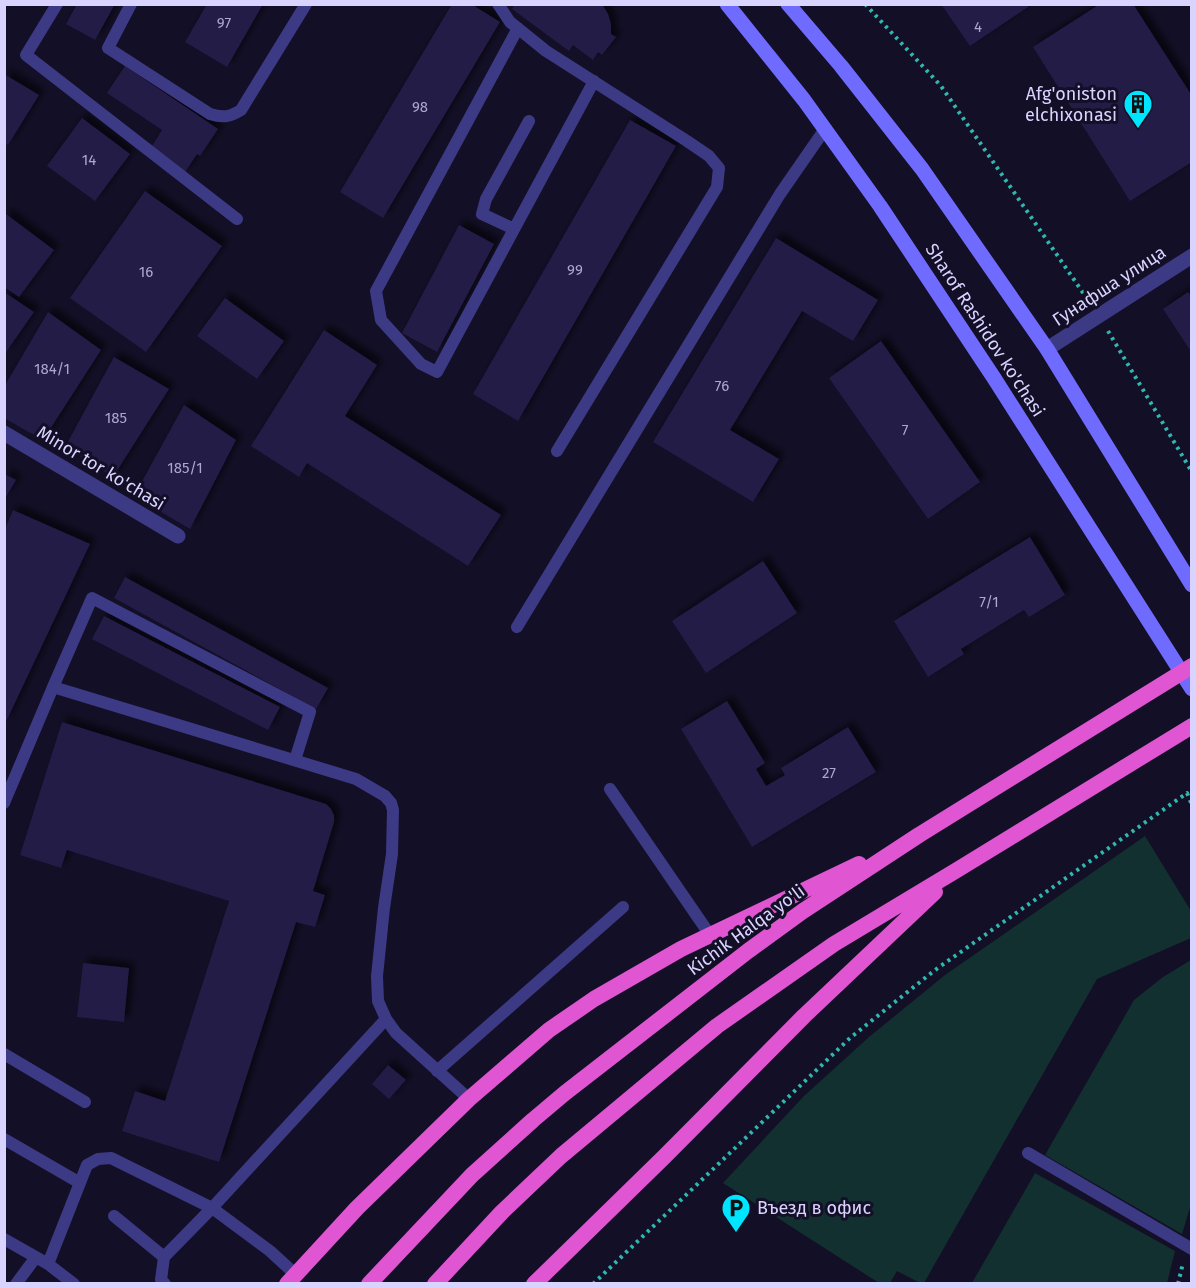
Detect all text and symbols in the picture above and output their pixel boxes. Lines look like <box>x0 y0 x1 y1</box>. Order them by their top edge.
house number: 97 <box>217 14 231 32</box>
house number: 4 <box>974 18 982 36</box>
place label: Afg'oniston elchixonasi <box>1025 83 1117 126</box>
building icon: Afg'oniston elchixonasi <box>1122 88 1154 130</box>
house number: 98 <box>412 98 428 116</box>
house number: 14 <box>82 151 96 169</box>
street label: Sharof Rashidov ko'chasi <box>921 239 1049 421</box>
street label: Гунафша улица <box>1048 241 1170 331</box>
house number: 99 <box>567 261 583 279</box>
house number: 16 <box>139 263 153 281</box>
house number: 184/1 <box>34 360 70 378</box>
house number: 76 <box>715 377 729 395</box>
house number: 185 <box>105 409 127 427</box>
street label: Minor tor ko'chasi <box>33 421 169 515</box>
house number: 7 <box>902 421 909 439</box>
house number: 185/1 <box>167 459 203 477</box>
house number: 7/1 <box>979 593 999 611</box>
house number: 27 <box>822 764 836 782</box>
street label: Kichik Halqa yo'li <box>683 880 809 980</box>
parking icon: Въезд в офис <box>720 1192 752 1234</box>
place label: Въезд в офис <box>757 1197 871 1219</box>

